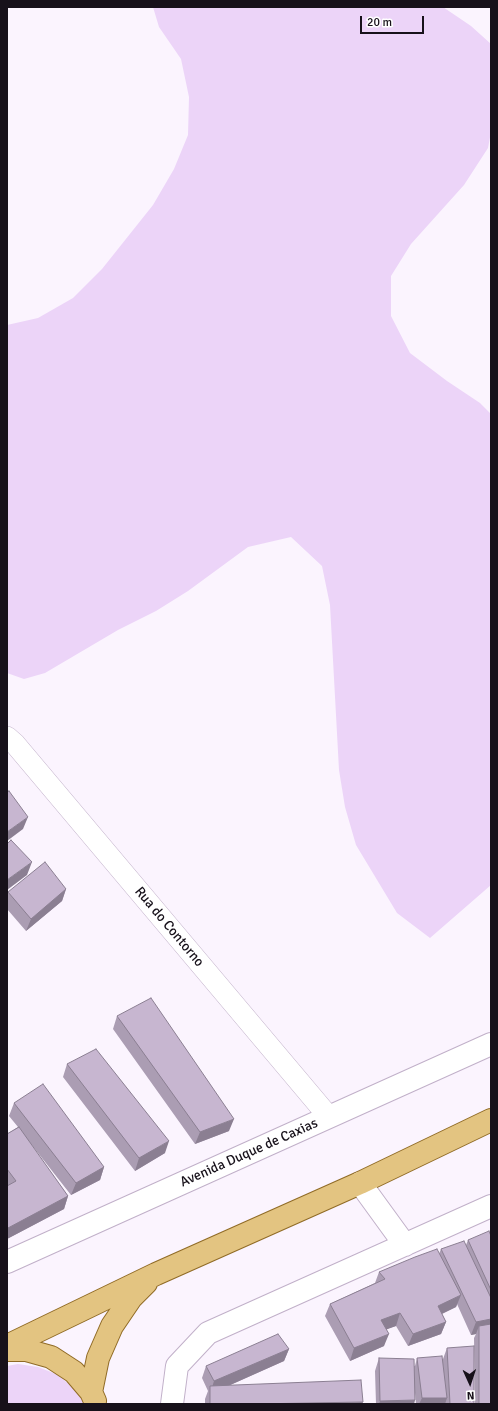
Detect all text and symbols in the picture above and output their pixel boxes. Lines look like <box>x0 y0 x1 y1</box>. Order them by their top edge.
scale bar <box>362 8 426 34</box>
text: 20 m <box>367 15 392 30</box>
street label: Rua do Contorno <box>131 884 207 970</box>
street label: Avenida Duque de Caxias <box>178 1115 320 1191</box>
north arrow <box>450 1363 490 1403</box>
text: N <box>466 1389 475 1402</box>

